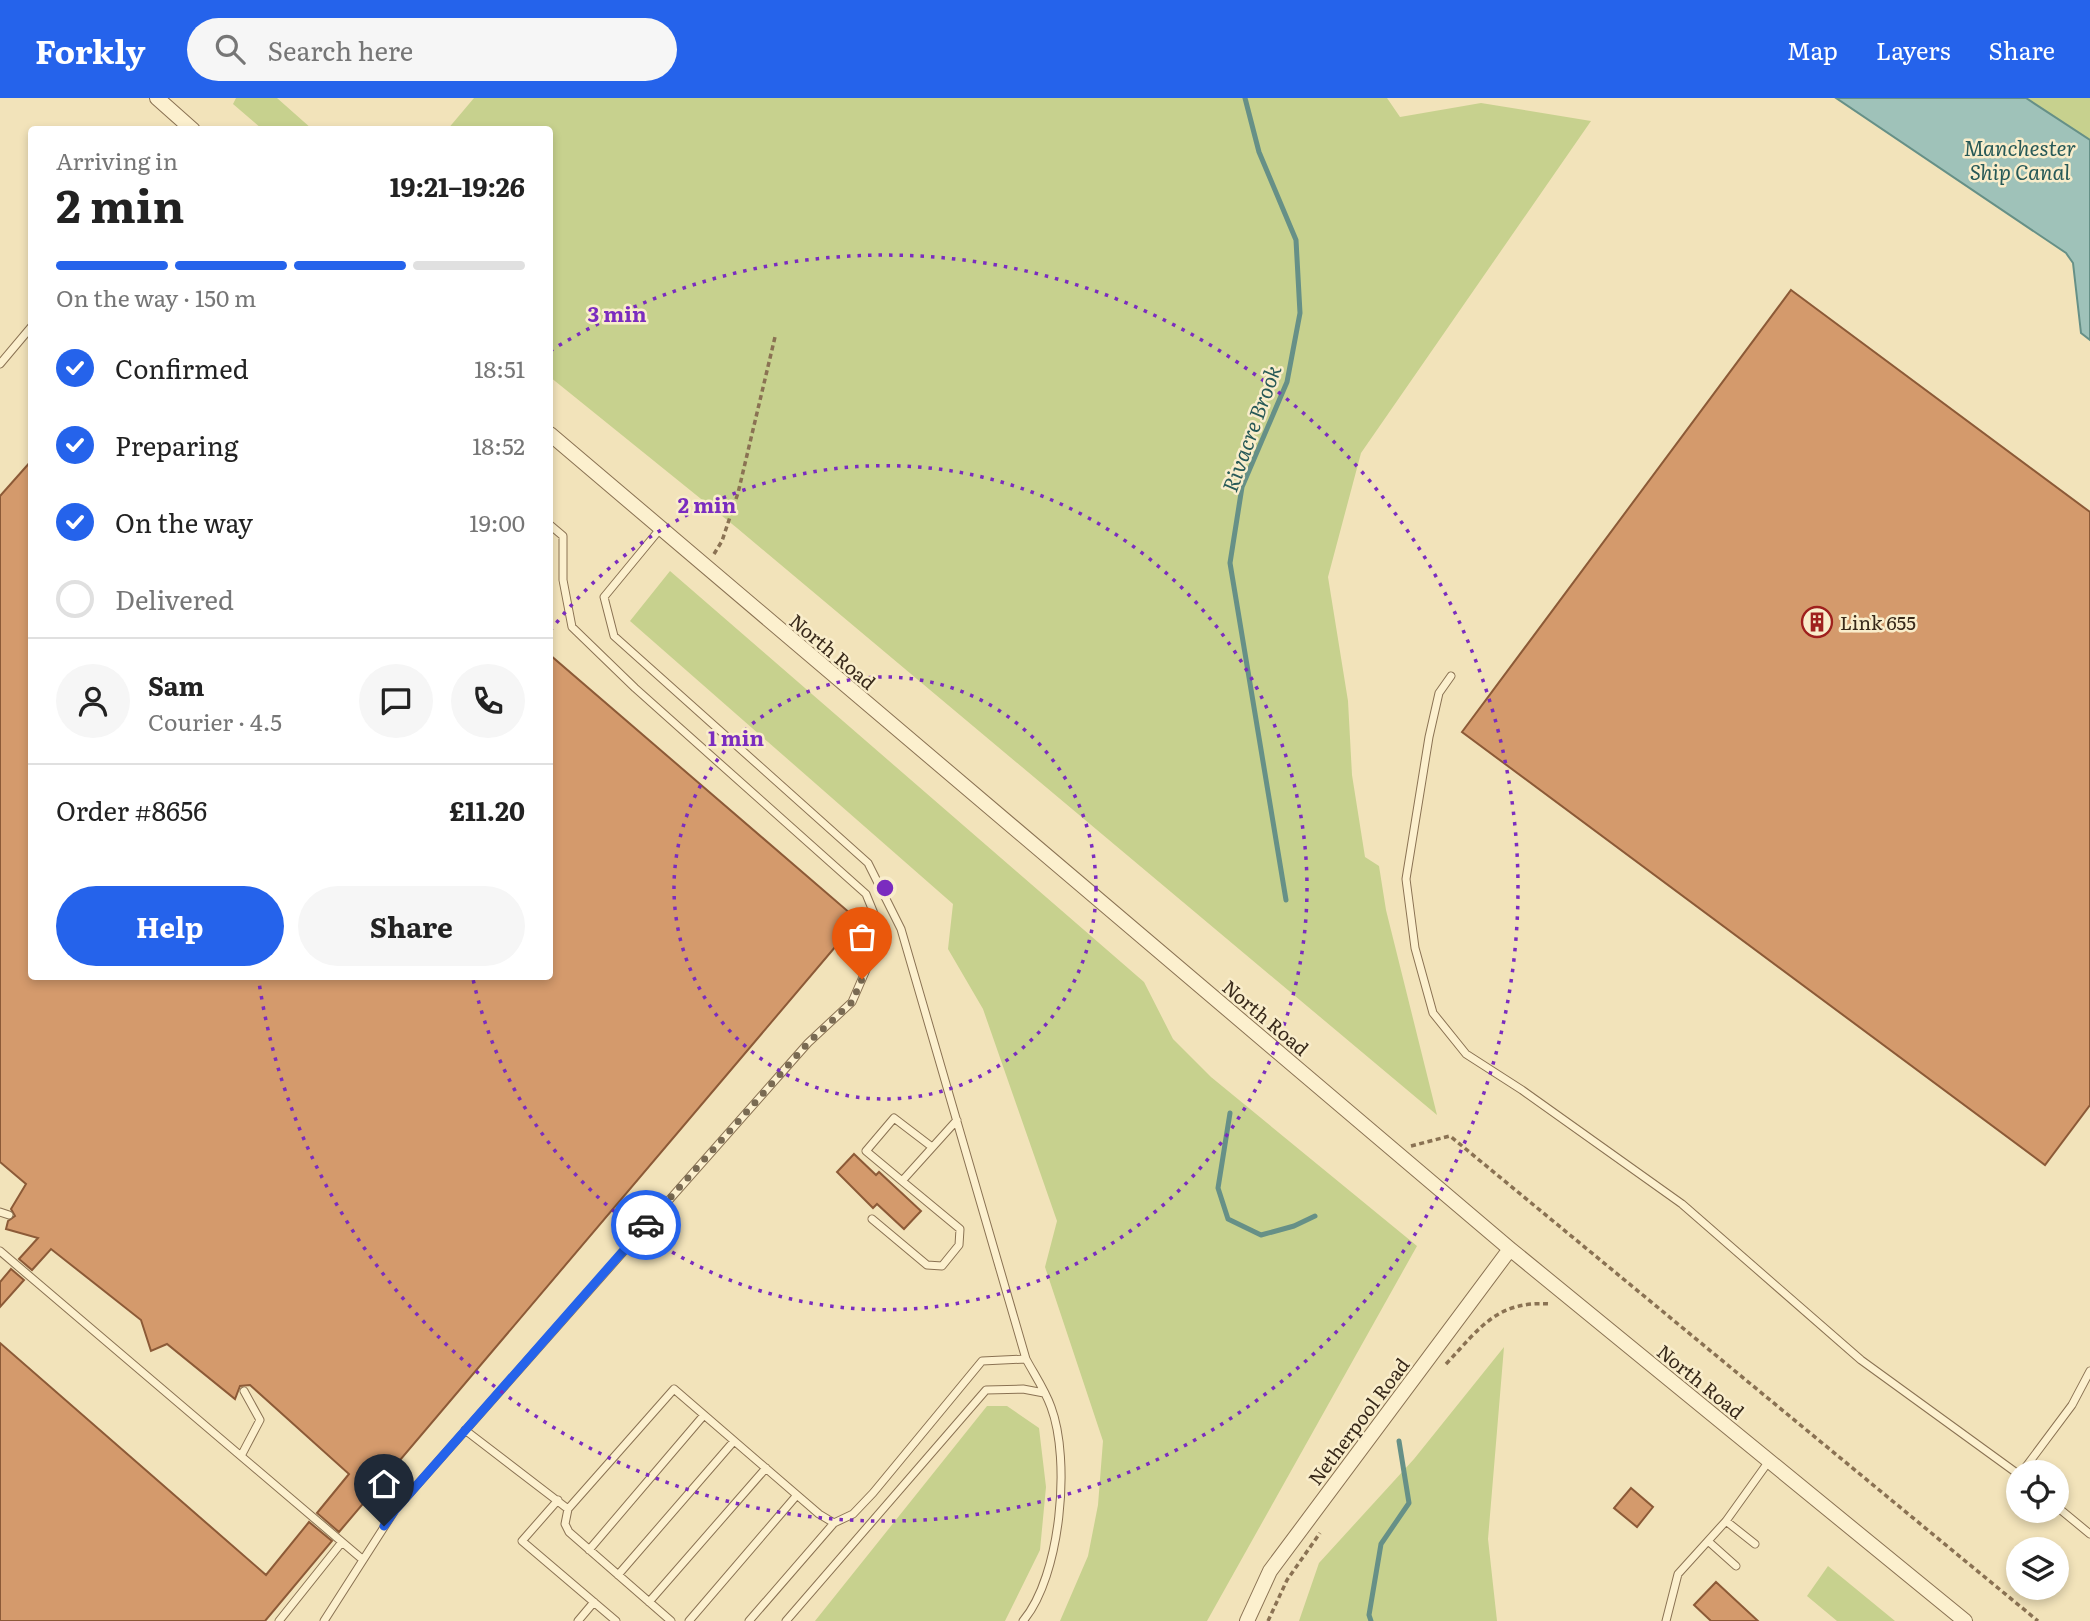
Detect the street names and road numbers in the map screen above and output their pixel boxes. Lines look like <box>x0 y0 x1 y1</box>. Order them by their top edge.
street label: North Road <box>784 607 882 696</box>
street label: North Road <box>1217 973 1315 1062</box>
street label: North Road <box>1651 1337 1751 1425</box>
street label: Netherpool Road <box>1301 1351 1416 1491</box>

